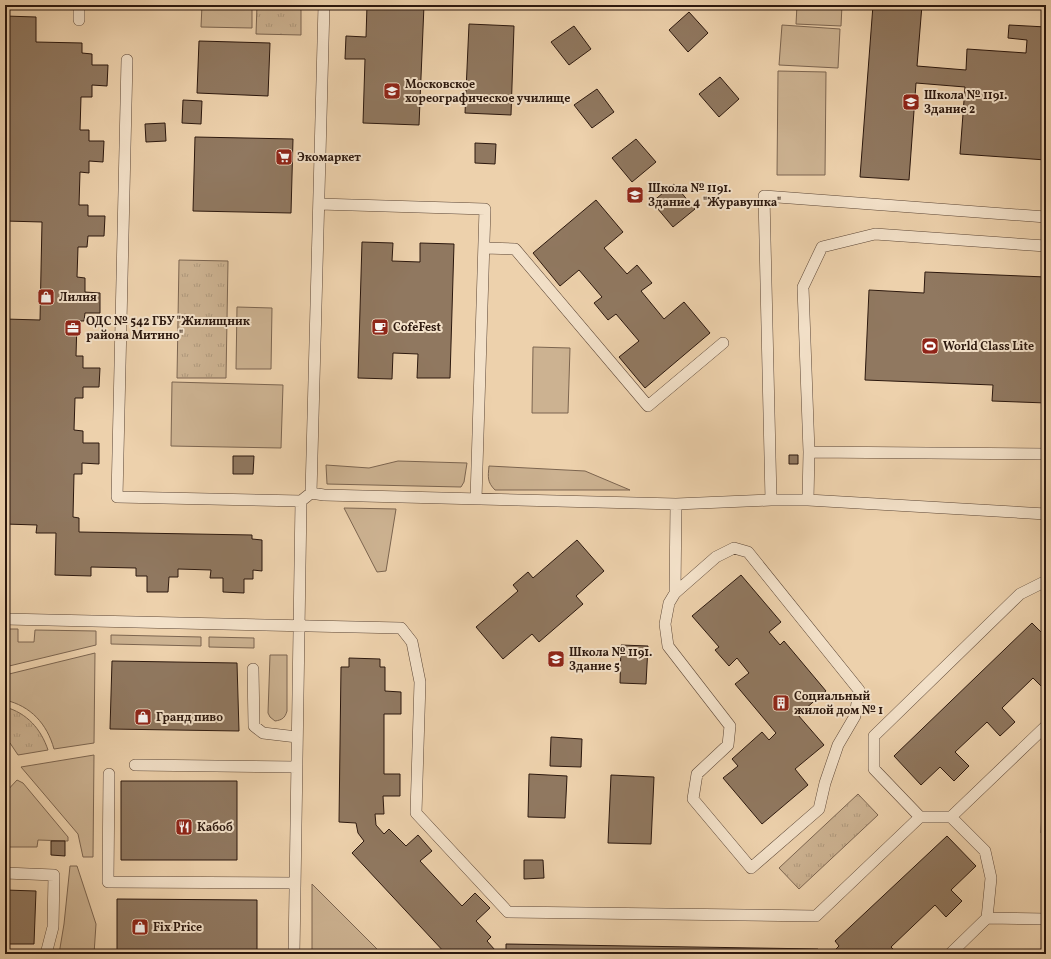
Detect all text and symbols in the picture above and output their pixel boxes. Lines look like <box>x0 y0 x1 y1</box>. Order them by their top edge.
place label: Московское хореографическое училище <box>405 77 570 107</box>
school or university icon: Московское хореографическое училище <box>382 81 402 101</box>
place label: Школа № 1191. Здание 2 <box>924 88 1008 118</box>
school or university icon: Школа № 1191. Здание 2 <box>901 92 921 112</box>
supermarket icon: Экомаркет <box>274 147 294 167</box>
place label: Экомаркет <box>297 150 361 166</box>
place label: Школа № 1191. Здание 4 "Журавушка" <box>648 181 781 211</box>
school or university icon: Школа № 1191. Здание 4 "Журавушка" <box>625 185 645 205</box>
shop icon: Лилия <box>36 287 56 307</box>
place label: Лилия <box>59 290 97 306</box>
place label: ОДС № 542 ГБУ "Жилищник района Митино" <box>86 314 250 344</box>
cafe icon: CofeFest <box>370 317 390 337</box>
office icon: ОДС № 542 ГБУ "Жилищник района Митино" <box>63 318 83 338</box>
place label: CofeFest <box>393 320 441 336</box>
sports icon: World Class Lite <box>920 336 940 356</box>
place label: World Class Lite <box>943 339 1034 355</box>
place label: Школа № 1191. Здание 5 <box>569 645 653 675</box>
school or university icon: Школа № 1191. Здание 5 <box>546 649 566 669</box>
place label: Социальный жилой дом № 1 <box>794 689 883 719</box>
building icon: Социальный жилой дом № 1 <box>771 693 791 713</box>
shop icon: Гранд пиво <box>133 707 153 727</box>
place label: Гранд пиво <box>156 710 223 726</box>
restaurant icon: Кабоб <box>174 817 194 837</box>
place label: Кабоб <box>197 820 233 836</box>
shop icon: Fix Price <box>130 917 150 937</box>
place label: Fix Price <box>153 920 202 936</box>

